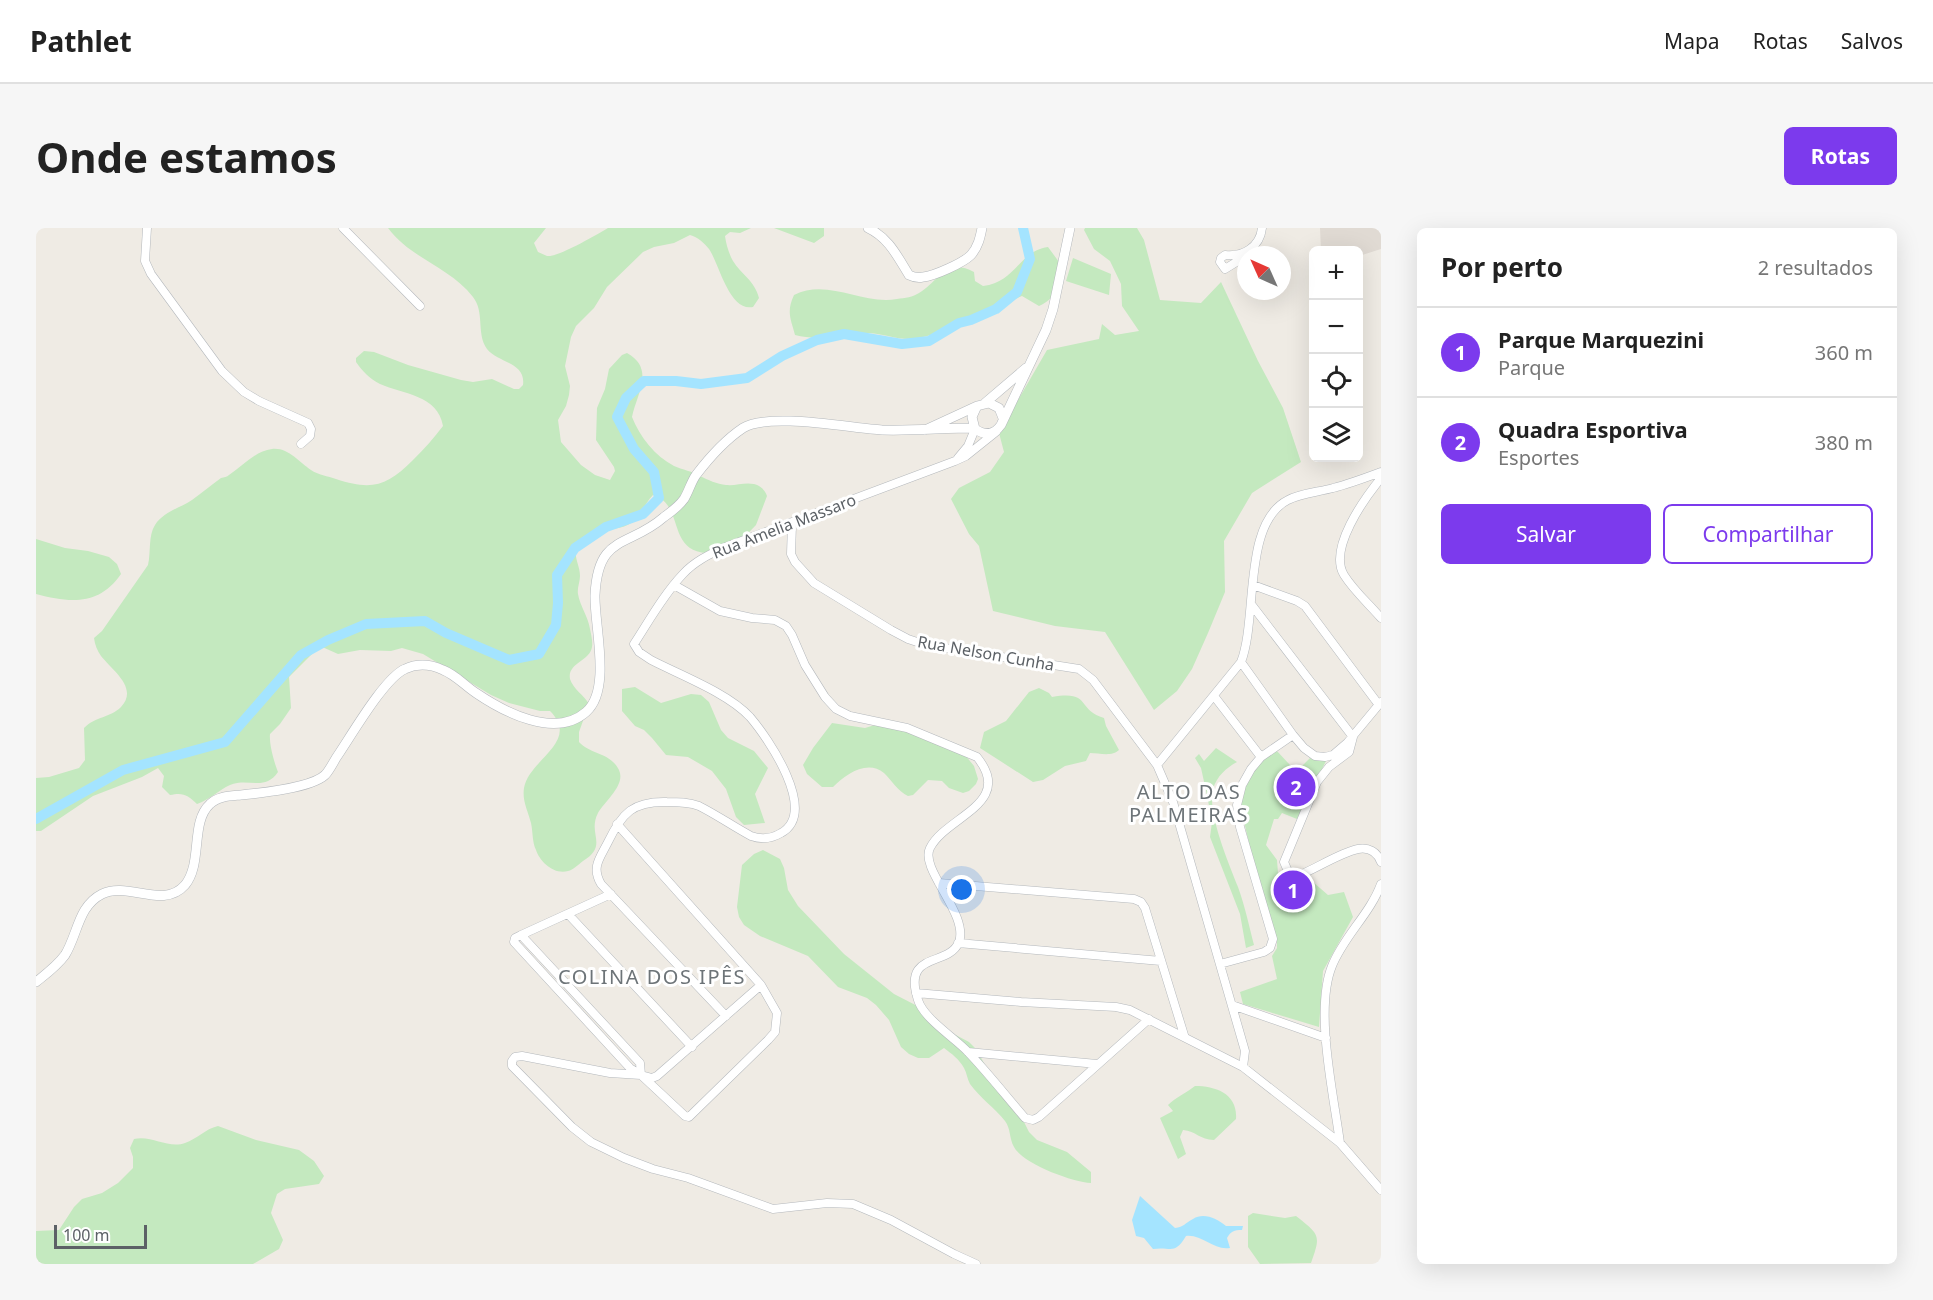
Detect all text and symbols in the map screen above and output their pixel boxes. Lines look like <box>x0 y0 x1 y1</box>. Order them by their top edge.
text: Pathlet <box>30 22 132 60</box>
text: Mapa <box>1664 27 1720 55</box>
text: Rotas <box>1753 27 1808 55</box>
text: Salvos <box>1841 27 1903 55</box>
button: Rotas <box>1784 127 1897 185</box>
text: Onde estamos <box>36 128 337 185</box>
north arrow <box>1237 246 1291 300</box>
map controls <box>1309 246 1363 462</box>
button: + <box>1309 246 1363 300</box>
text: Por perto <box>1441 249 1563 285</box>
text: 2 resultados <box>1758 254 1873 281</box>
button: − <box>1309 300 1363 354</box>
text: Parque Marquezini <box>1498 324 1704 354</box>
text: 1 <box>1455 339 1466 366</box>
text: 360 m <box>1815 339 1873 366</box>
button: locate <box>1309 354 1363 408</box>
text: Parque <box>1498 354 1565 381</box>
button: layers <box>1309 408 1363 462</box>
text: Quadra Esportiva <box>1498 414 1688 444</box>
text: 2 <box>1455 429 1466 456</box>
text: 380 m <box>1815 429 1873 456</box>
text: Esportes <box>1498 444 1579 471</box>
street label: Rua Amelia Massaro <box>709 488 859 564</box>
button: Salvar <box>1441 504 1651 564</box>
button: Compartilhar <box>1663 504 1873 564</box>
street label: Rua Nelson Cunha <box>916 630 1056 676</box>
pin: 2 <box>1276 764 1316 810</box>
district label: ALTO DAS PALMEIRAS <box>1129 778 1249 828</box>
pin: 1 <box>1274 868 1312 912</box>
your location <box>947 875 976 904</box>
district label: COLINA DOS IPÊS <box>558 963 746 990</box>
scale bar <box>54 1222 147 1250</box>
text: 100 m <box>63 1224 110 1246</box>

